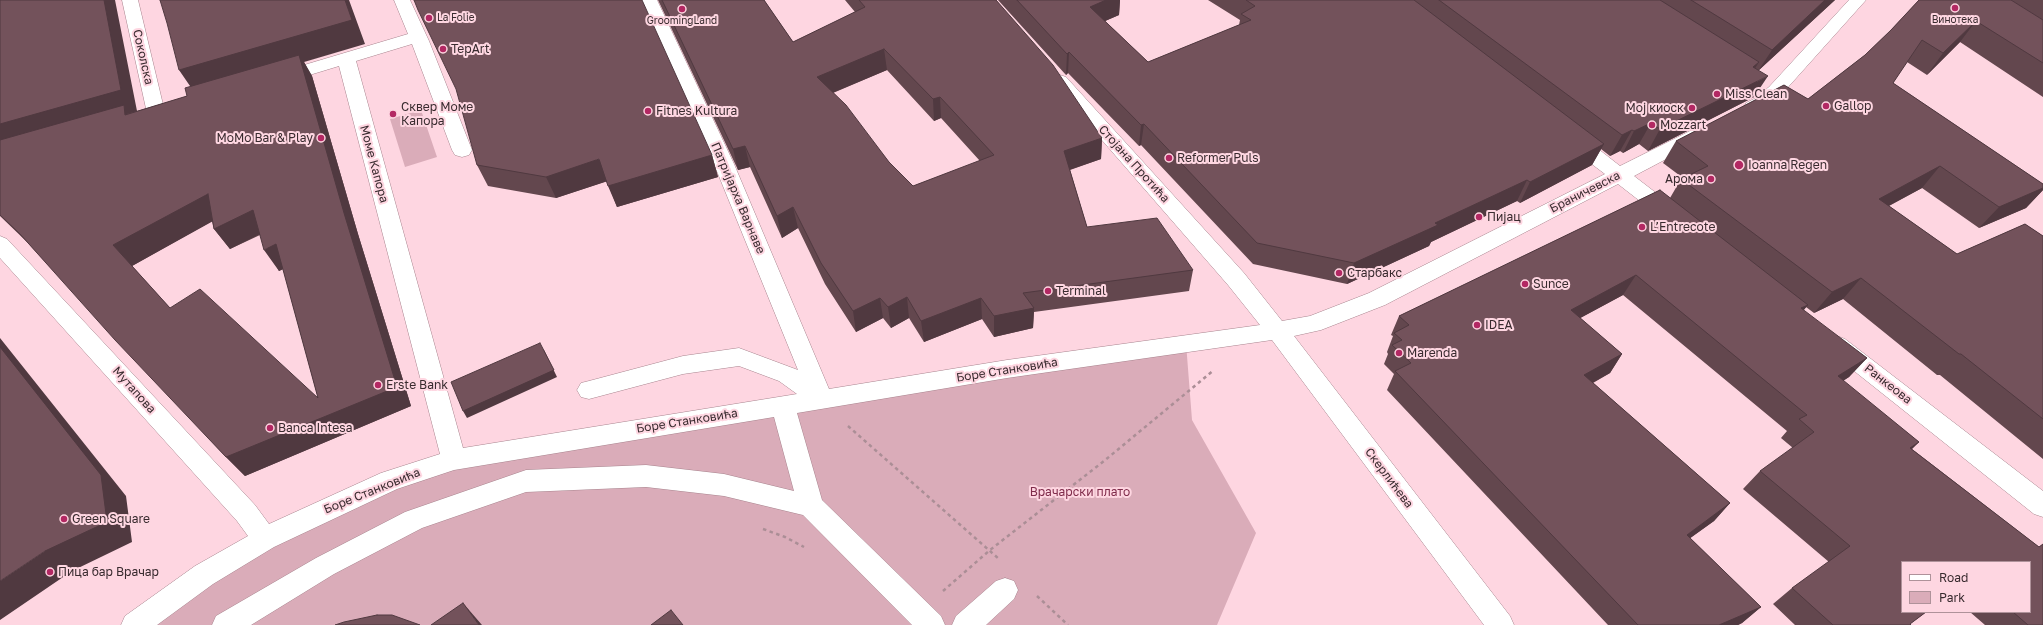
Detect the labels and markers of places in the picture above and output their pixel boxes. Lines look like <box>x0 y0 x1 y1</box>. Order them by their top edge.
marker: Винотека <box>1950 3 1960 13</box>
marker: GroomingLand <box>677 4 687 14</box>
place label: La Folie <box>437 12 474 24</box>
marker: La Folie <box>424 13 434 23</box>
place label: Винотека <box>1932 14 1978 26</box>
place label: GroomingLand <box>647 15 717 27</box>
place label: TepArt <box>451 42 489 56</box>
marker: TepArt <box>438 44 448 54</box>
place label: Miss Clean <box>1725 87 1787 101</box>
marker: Miss Clean <box>1712 89 1722 99</box>
place label: Gallop <box>1834 99 1871 113</box>
place label: Сквер Моме Капора <box>401 100 473 128</box>
place label: Мој киоск <box>1625 101 1684 115</box>
marker: Gallop <box>1821 101 1831 111</box>
marker: Мој киоск <box>1687 103 1697 113</box>
place label: Fitnes Kultura <box>656 104 737 118</box>
marker: Fitnes Kultura <box>643 106 653 116</box>
marker: Сквер Моме Капора <box>388 109 398 119</box>
place label: Mozzart <box>1660 118 1706 132</box>
marker: Mozzart <box>1647 120 1657 130</box>
place label: MoMo Bar & Play <box>216 131 313 145</box>
marker: MoMo Bar & Play <box>316 133 326 143</box>
place label: Reformer Puls <box>1177 151 1259 165</box>
marker: Reformer Puls <box>1164 153 1174 163</box>
place label: Ioanna Regen <box>1748 158 1827 172</box>
marker: Ioanna Regen <box>1733 159 1745 171</box>
place label: Арома <box>1665 172 1703 186</box>
marker: Арома <box>1706 174 1716 184</box>
place label: Пијац <box>1487 210 1521 224</box>
marker: Пијац <box>1474 212 1484 222</box>
place label: L’Entrecote <box>1650 220 1715 234</box>
marker: L’Entrecote <box>1637 222 1647 232</box>
place label: Старбакс <box>1347 266 1402 280</box>
marker: Старбакс <box>1334 268 1344 278</box>
place label: Sunce <box>1533 277 1569 291</box>
marker: Sunce <box>1520 279 1530 289</box>
place label: Terminal <box>1056 284 1106 298</box>
marker: Terminal <box>1043 286 1053 296</box>
place label: IDEA <box>1485 318 1513 332</box>
marker: IDEA <box>1472 320 1482 330</box>
place label: Marenda <box>1407 346 1457 360</box>
marker: Marenda <box>1394 348 1404 358</box>
place label: Erste Bank <box>386 378 448 392</box>
marker: Erste Bank <box>373 380 383 390</box>
place label: Banca Intesa <box>278 421 352 435</box>
marker: Banca Intesa <box>265 423 275 433</box>
place label: Green Square <box>72 512 150 526</box>
marker: Green Square <box>59 514 69 524</box>
place label: Пица бар Врачар <box>58 565 159 579</box>
marker: Пица бар Врачар <box>45 567 55 577</box>

